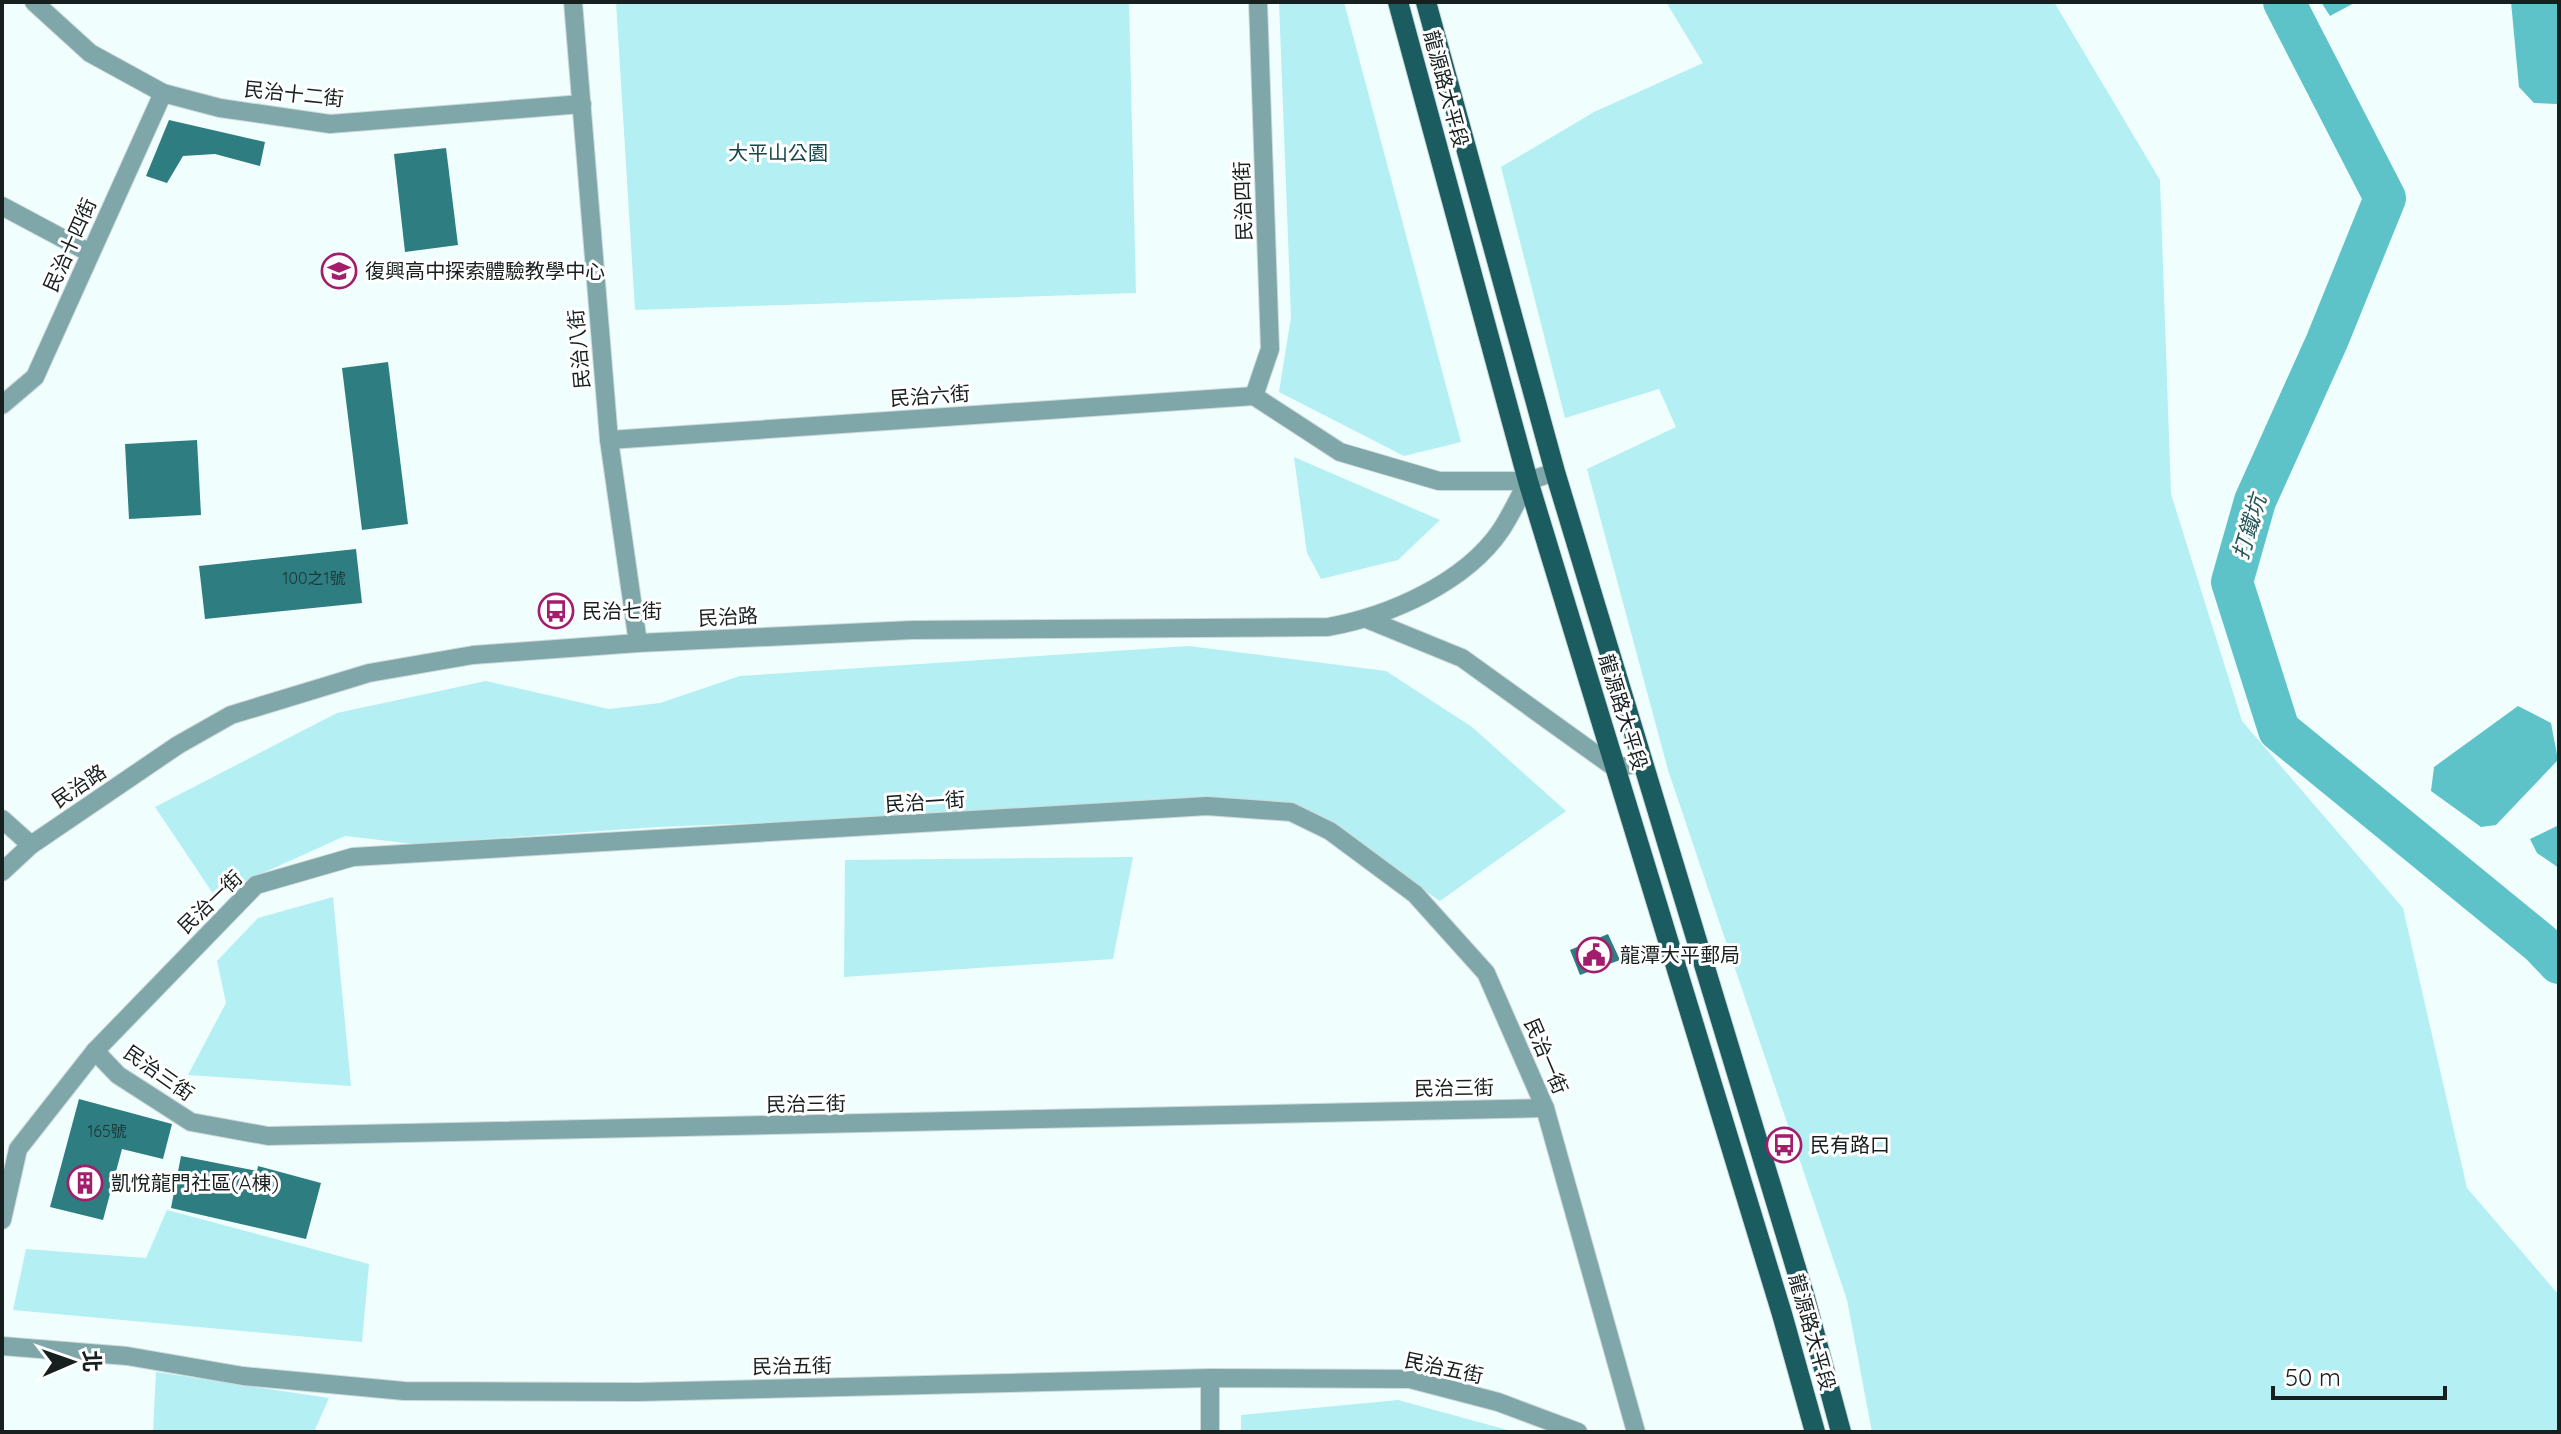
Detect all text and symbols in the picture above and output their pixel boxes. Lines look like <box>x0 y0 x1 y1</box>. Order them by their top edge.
street label: 龍源路大平段 <box>1419 28 1474 150</box>
street label: 民治十二街 <box>243 76 345 111</box>
park label: 大平山公園 <box>728 140 828 165</box>
street label: 民治四街 <box>1229 161 1256 241</box>
street label: 民治十四街 <box>38 194 101 296</box>
school or university icon: 復興高中探索體驗教學中心 <box>320 252 358 290</box>
place label: 復興高中探索體驗教學中心 <box>365 258 605 283</box>
street label: 民治八街 <box>563 308 594 390</box>
street label: 民治六街 <box>889 380 971 411</box>
water label: 打鐵坑 <box>2226 488 2273 563</box>
house number: 100之1號 <box>283 568 345 588</box>
bus stop icon: 民治七街 <box>537 592 575 630</box>
place label: 民治七街 <box>582 598 662 623</box>
street label: 民治路 <box>697 602 759 631</box>
street label: 龍源路大平段 <box>1594 651 1653 773</box>
street label: 民治路 <box>47 758 111 813</box>
street label: 民治一街 <box>884 786 966 817</box>
street label: 民治一街 <box>172 865 247 938</box>
public building icon: 龍潭大平郵局 <box>1575 936 1613 974</box>
place label: 龍潭大平郵局 <box>1620 942 1740 967</box>
street label: 民治一街 <box>1519 1014 1574 1098</box>
street label: 民治三街 <box>119 1039 199 1106</box>
street label: 民治三街 <box>1414 1074 1494 1101</box>
street label: 民治三街 <box>766 1090 846 1117</box>
house number: 165號 <box>87 1121 127 1141</box>
bus stop icon: 民有路口 <box>1765 1126 1803 1164</box>
place label: 民有路口 <box>1810 1132 1890 1157</box>
building icon: 凱悅龍門社區(A棟) <box>66 1164 104 1202</box>
place label: 凱悅龍門社區(A棟) <box>111 1170 279 1195</box>
street label: 龍源路大平段 <box>1784 1271 1841 1393</box>
north arrow <box>32 1322 112 1402</box>
street label: 民治五街 <box>1402 1347 1486 1388</box>
text: 北 <box>78 1350 106 1373</box>
scale bar <box>2273 1350 2445 1400</box>
street label: 民治五街 <box>752 1352 832 1379</box>
text: 50 m <box>2285 1362 2341 1392</box>

